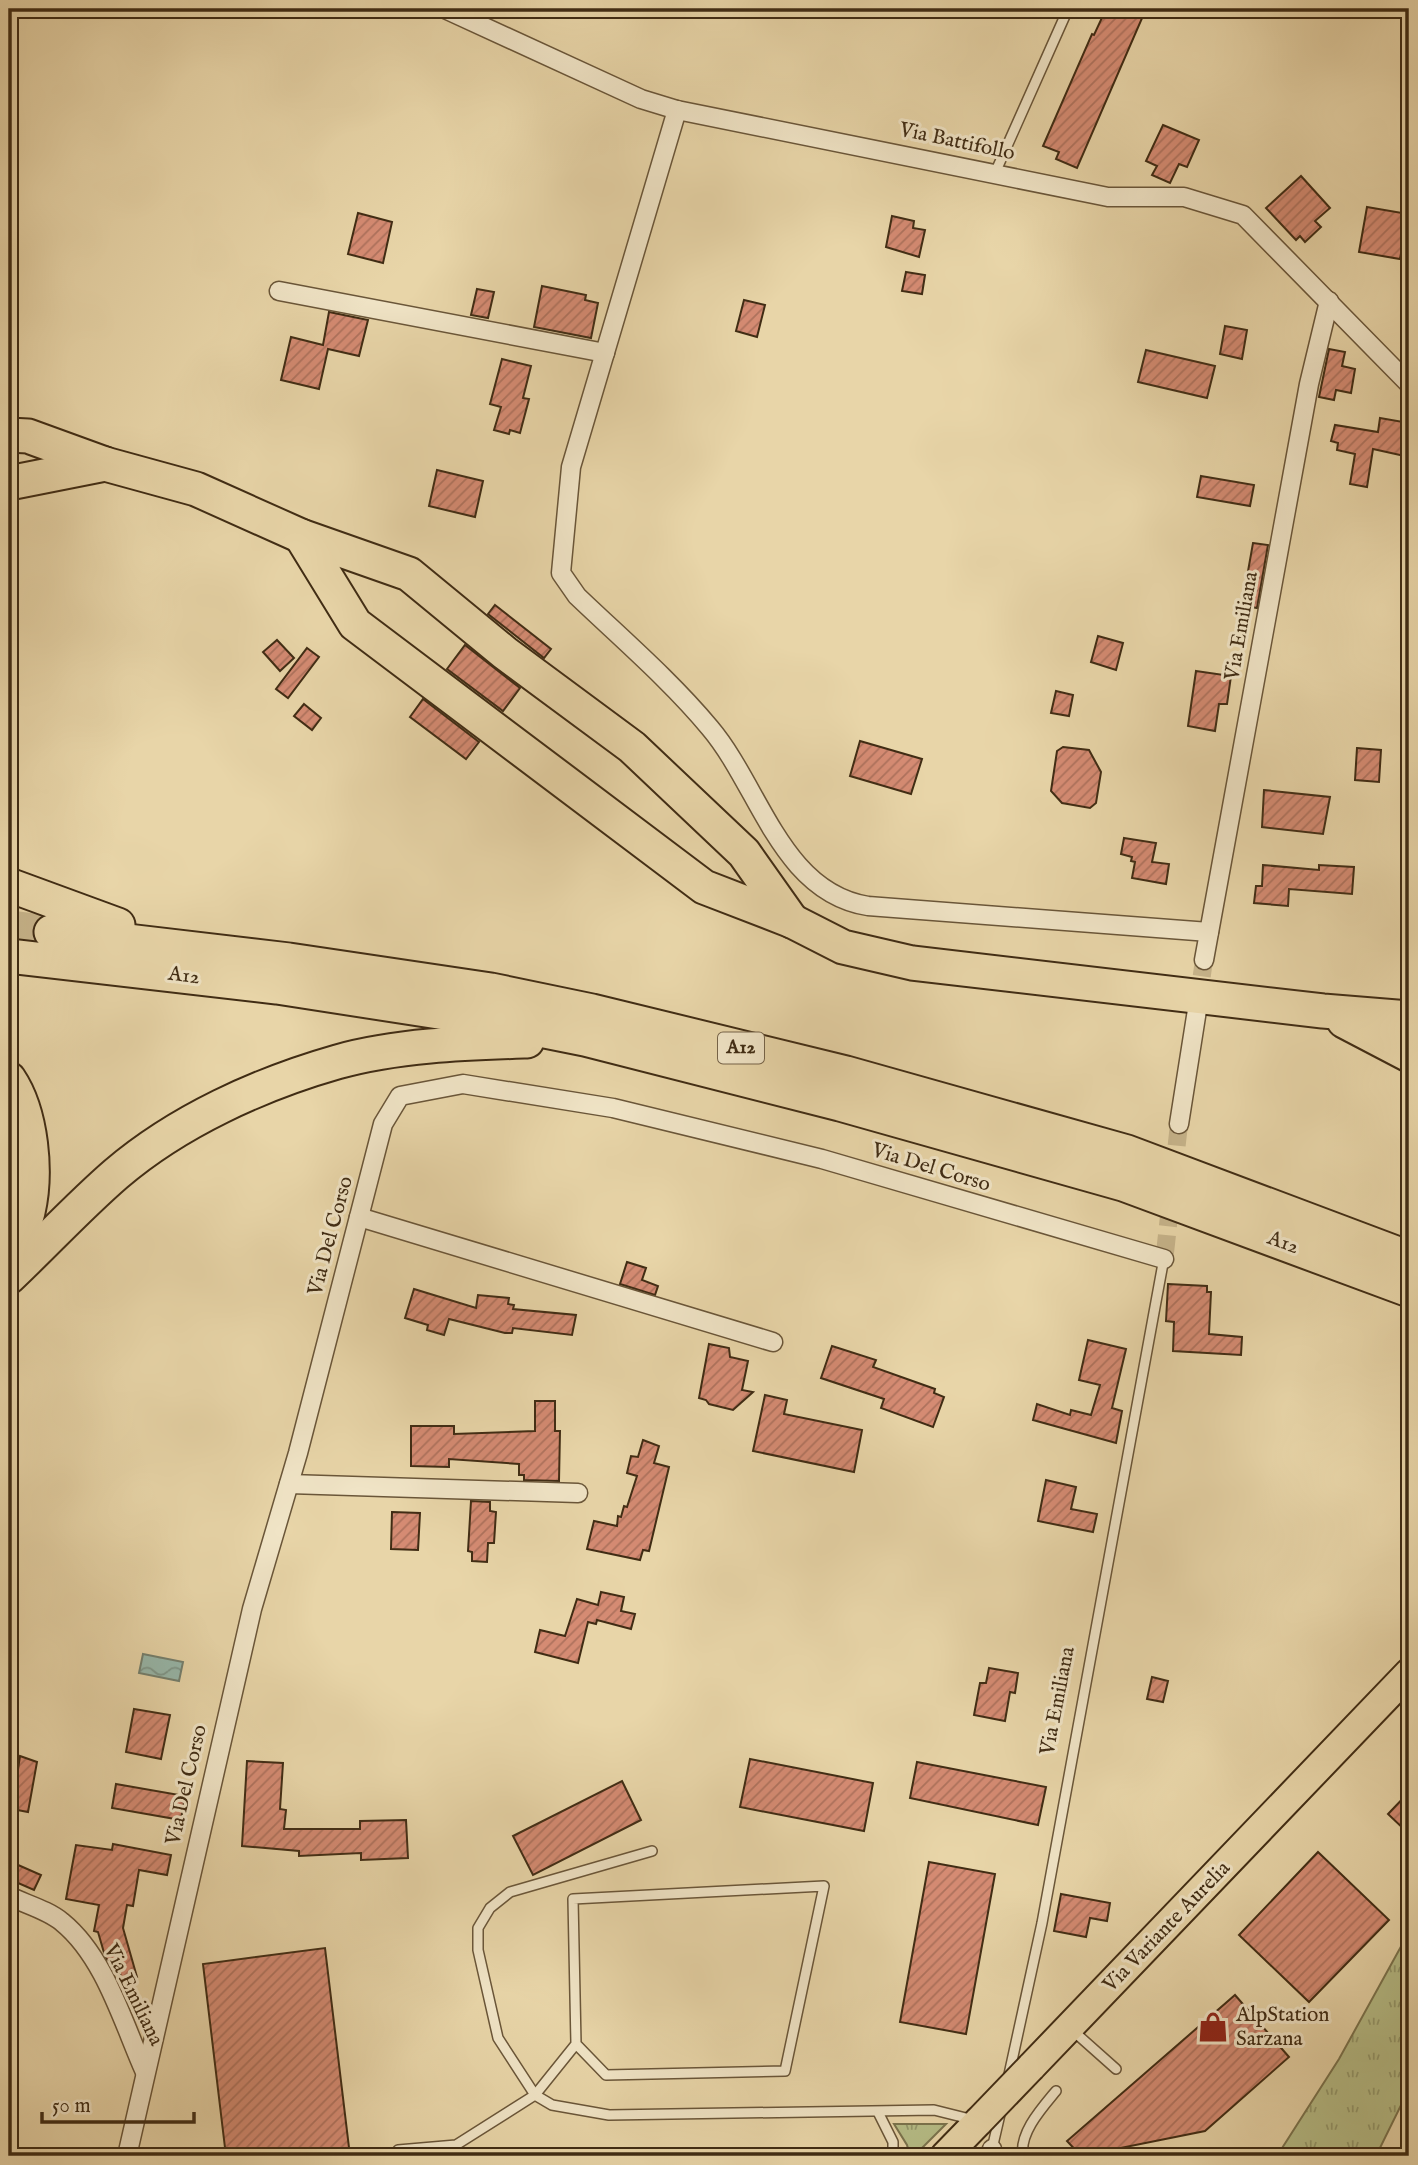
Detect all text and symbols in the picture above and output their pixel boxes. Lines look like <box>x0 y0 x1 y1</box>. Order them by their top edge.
street label: Via Battifollo <box>896 116 1017 167</box>
street label: Via Emiliana <box>1219 569 1265 684</box>
street label: A12 <box>166 961 202 991</box>
road number: A12 <box>718 1032 764 1064</box>
street label: Via Del Corso <box>868 1137 994 1199</box>
street label: Via Del Corso <box>302 1173 360 1300</box>
street label: A12 <box>1262 1225 1303 1261</box>
street label: Via Emiliana <box>1034 1643 1082 1759</box>
street label: Via Del Corso <box>160 1722 214 1849</box>
street label: Via Variante Aurelia <box>1097 1855 1237 1999</box>
street label: Via Emiliana <box>96 1939 170 2051</box>
place label: AlpStation Sarzana <box>1235 2002 1330 2053</box>
shop icon: AlpStation Sarzana <box>1196 2010 1230 2044</box>
scale bar <box>42 2081 194 2125</box>
text: 50 m <box>52 2093 91 2120</box>

